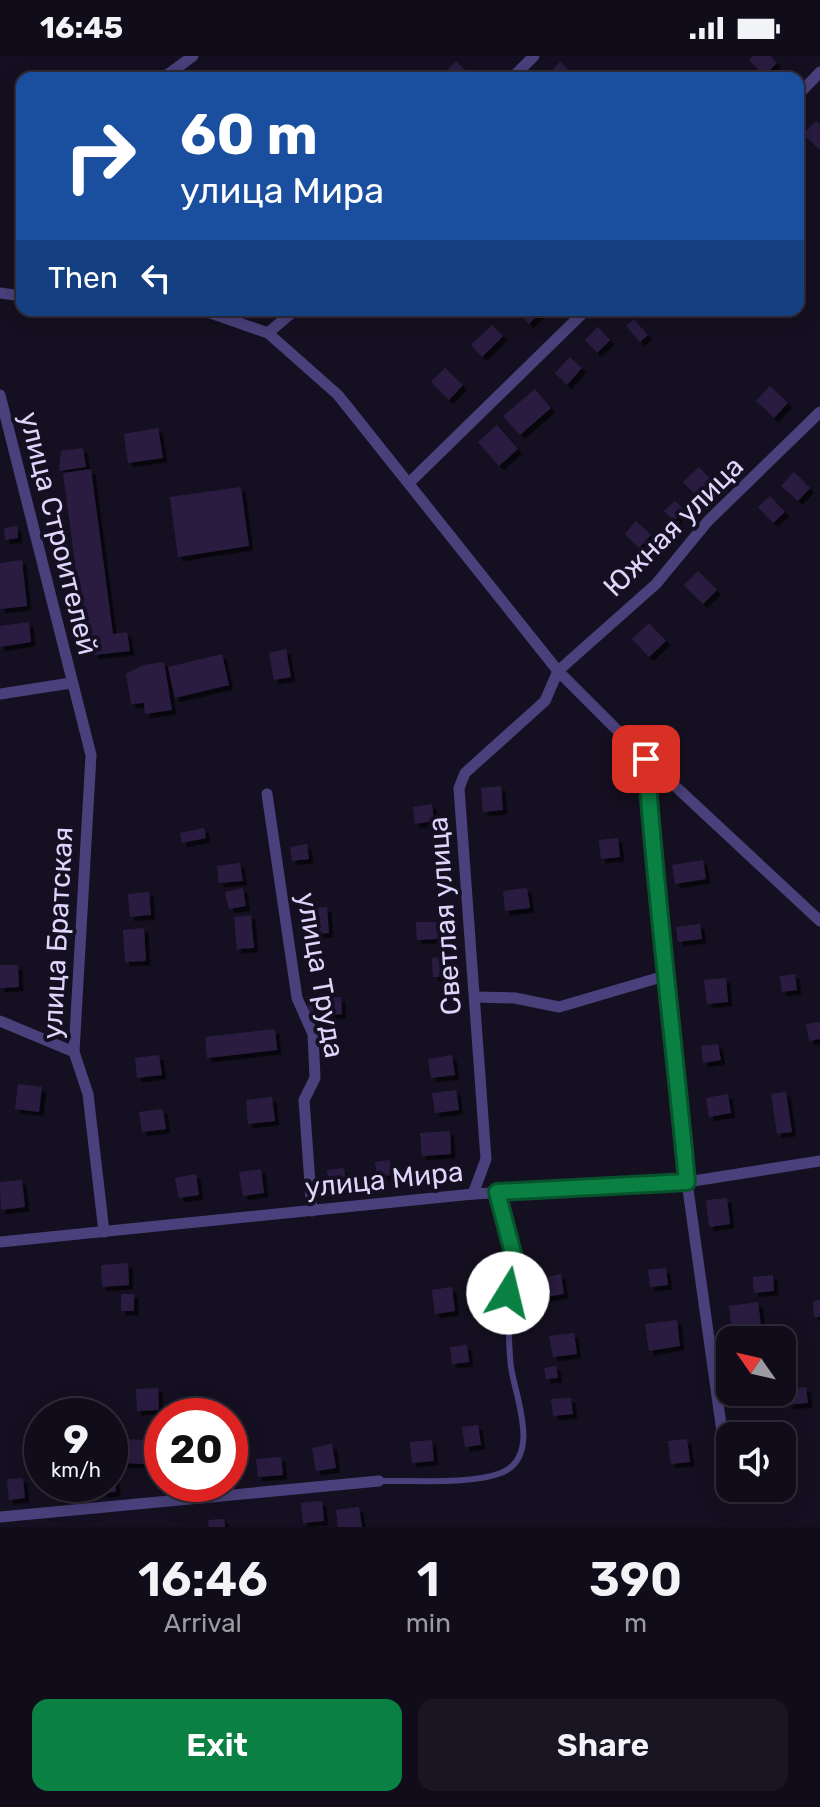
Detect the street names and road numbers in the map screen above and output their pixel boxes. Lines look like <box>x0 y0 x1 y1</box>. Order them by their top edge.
street label: улица Строителей <box>12 408 105 658</box>
street label: Южная улица <box>597 450 750 603</box>
street label: Светлая улица <box>421 816 468 1016</box>
street label: улица Братская <box>35 826 80 1040</box>
street label: улица Труда <box>290 890 351 1060</box>
street label: улица Мира <box>303 1155 465 1204</box>

